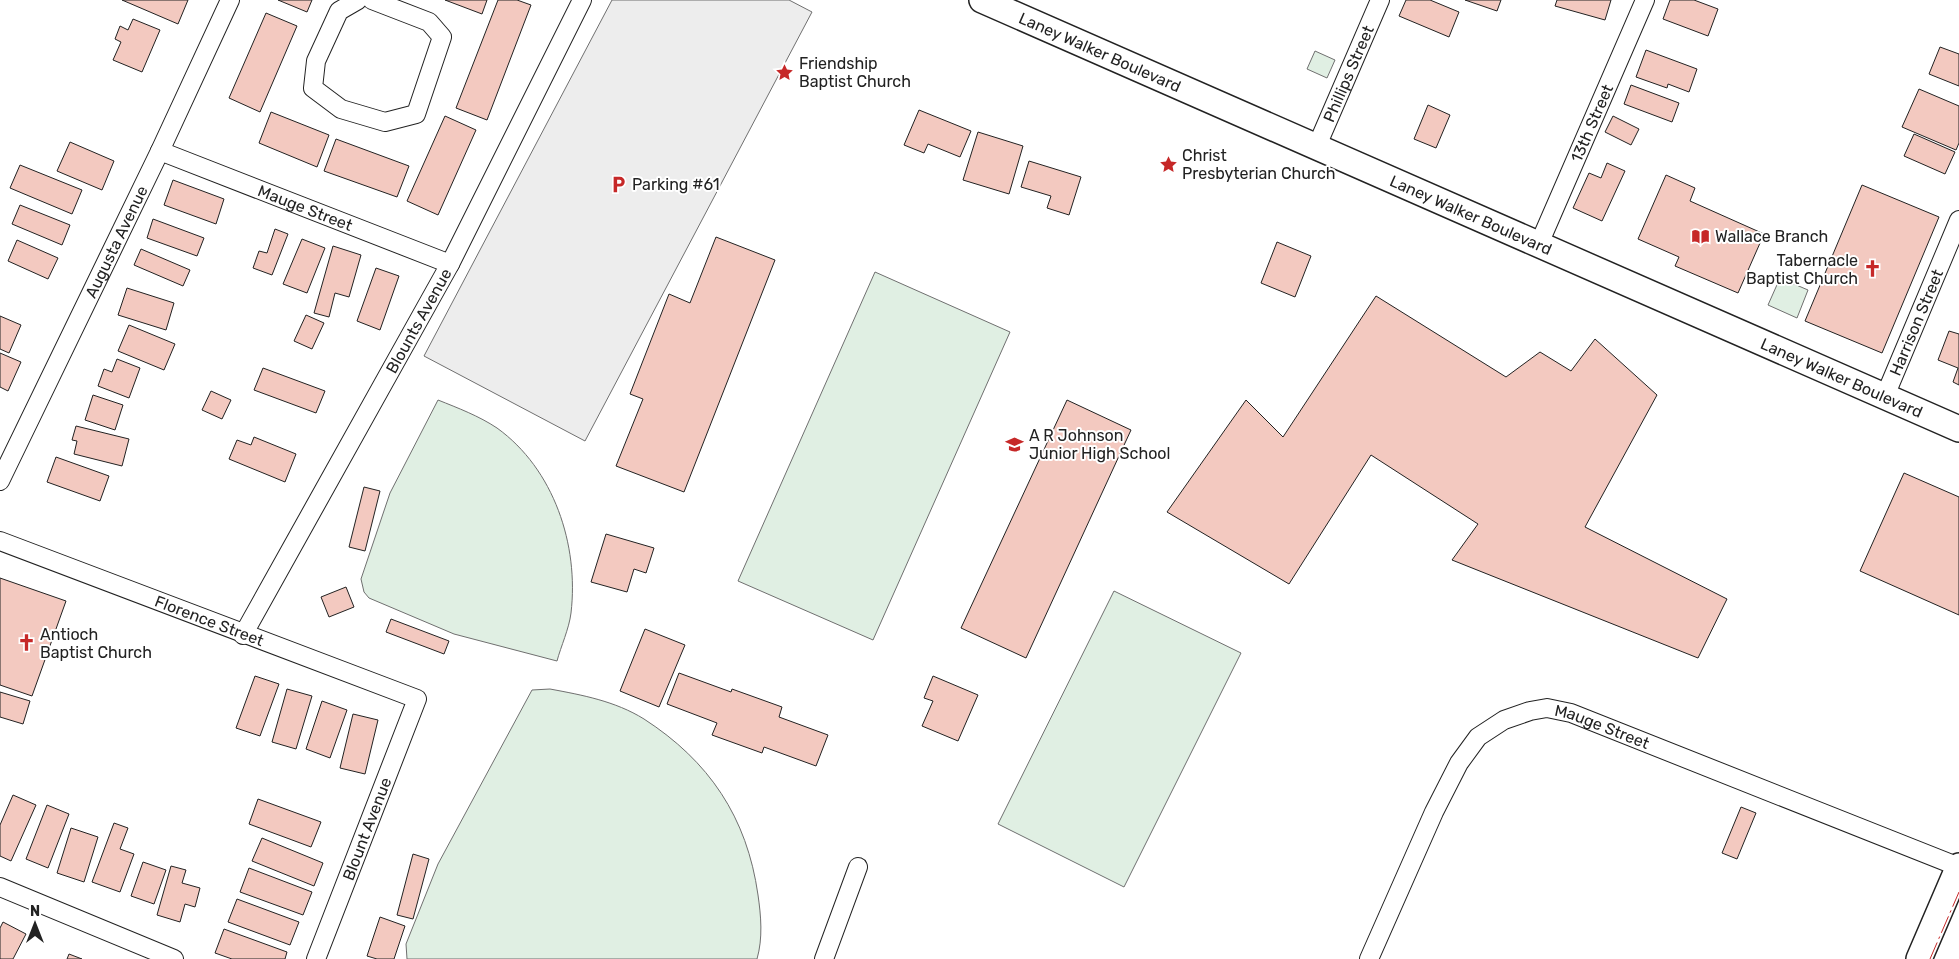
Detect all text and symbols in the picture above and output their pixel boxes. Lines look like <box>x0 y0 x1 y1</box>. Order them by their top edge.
street label: Laney Walker Boulevard <box>1016 8 1184 96</box>
street label: Phillips Street <box>1319 22 1377 125</box>
place label: Friendship Baptist Church <box>799 54 911 91</box>
place icon: Friendship Baptist Church <box>775 62 795 82</box>
street label: 13th Street <box>1566 81 1617 165</box>
place label: Christ Presbyterian Church <box>1182 146 1336 183</box>
place icon: Christ Presbyterian Church <box>1158 154 1178 174</box>
street label: Laney Walker Boulevard <box>1387 171 1555 259</box>
parking icon: Parking #61 <box>608 174 628 194</box>
place label: Parking #61 <box>632 175 720 194</box>
street label: Mauge Street <box>255 181 355 235</box>
street label: Augusta Avenue <box>81 182 151 301</box>
library icon: Wallace Branch <box>1691 226 1711 246</box>
place label: Wallace Branch <box>1715 227 1828 246</box>
place label: Tabernacle Baptist Church <box>1746 251 1858 288</box>
church icon: Tabernacle Baptist Church <box>1862 259 1882 279</box>
street label: Blounts Avenue <box>382 265 455 376</box>
street label: Harrison Street <box>1885 266 1947 378</box>
street label: Laney Walker Boulevard <box>1758 334 1926 421</box>
place label: A R Johnson Junior High School <box>1029 426 1170 463</box>
school or university icon: A R Johnson Junior High School <box>1005 434 1025 454</box>
street label: Florence Street <box>152 591 267 650</box>
place label: Antioch Baptist Church <box>40 625 152 662</box>
church icon: Antioch Baptist Church <box>16 633 36 653</box>
street label: Mauge Street <box>1553 700 1652 753</box>
street label: Blount Avenue <box>339 775 395 883</box>
north arrow <box>10 899 60 949</box>
text: N <box>30 903 40 920</box>

